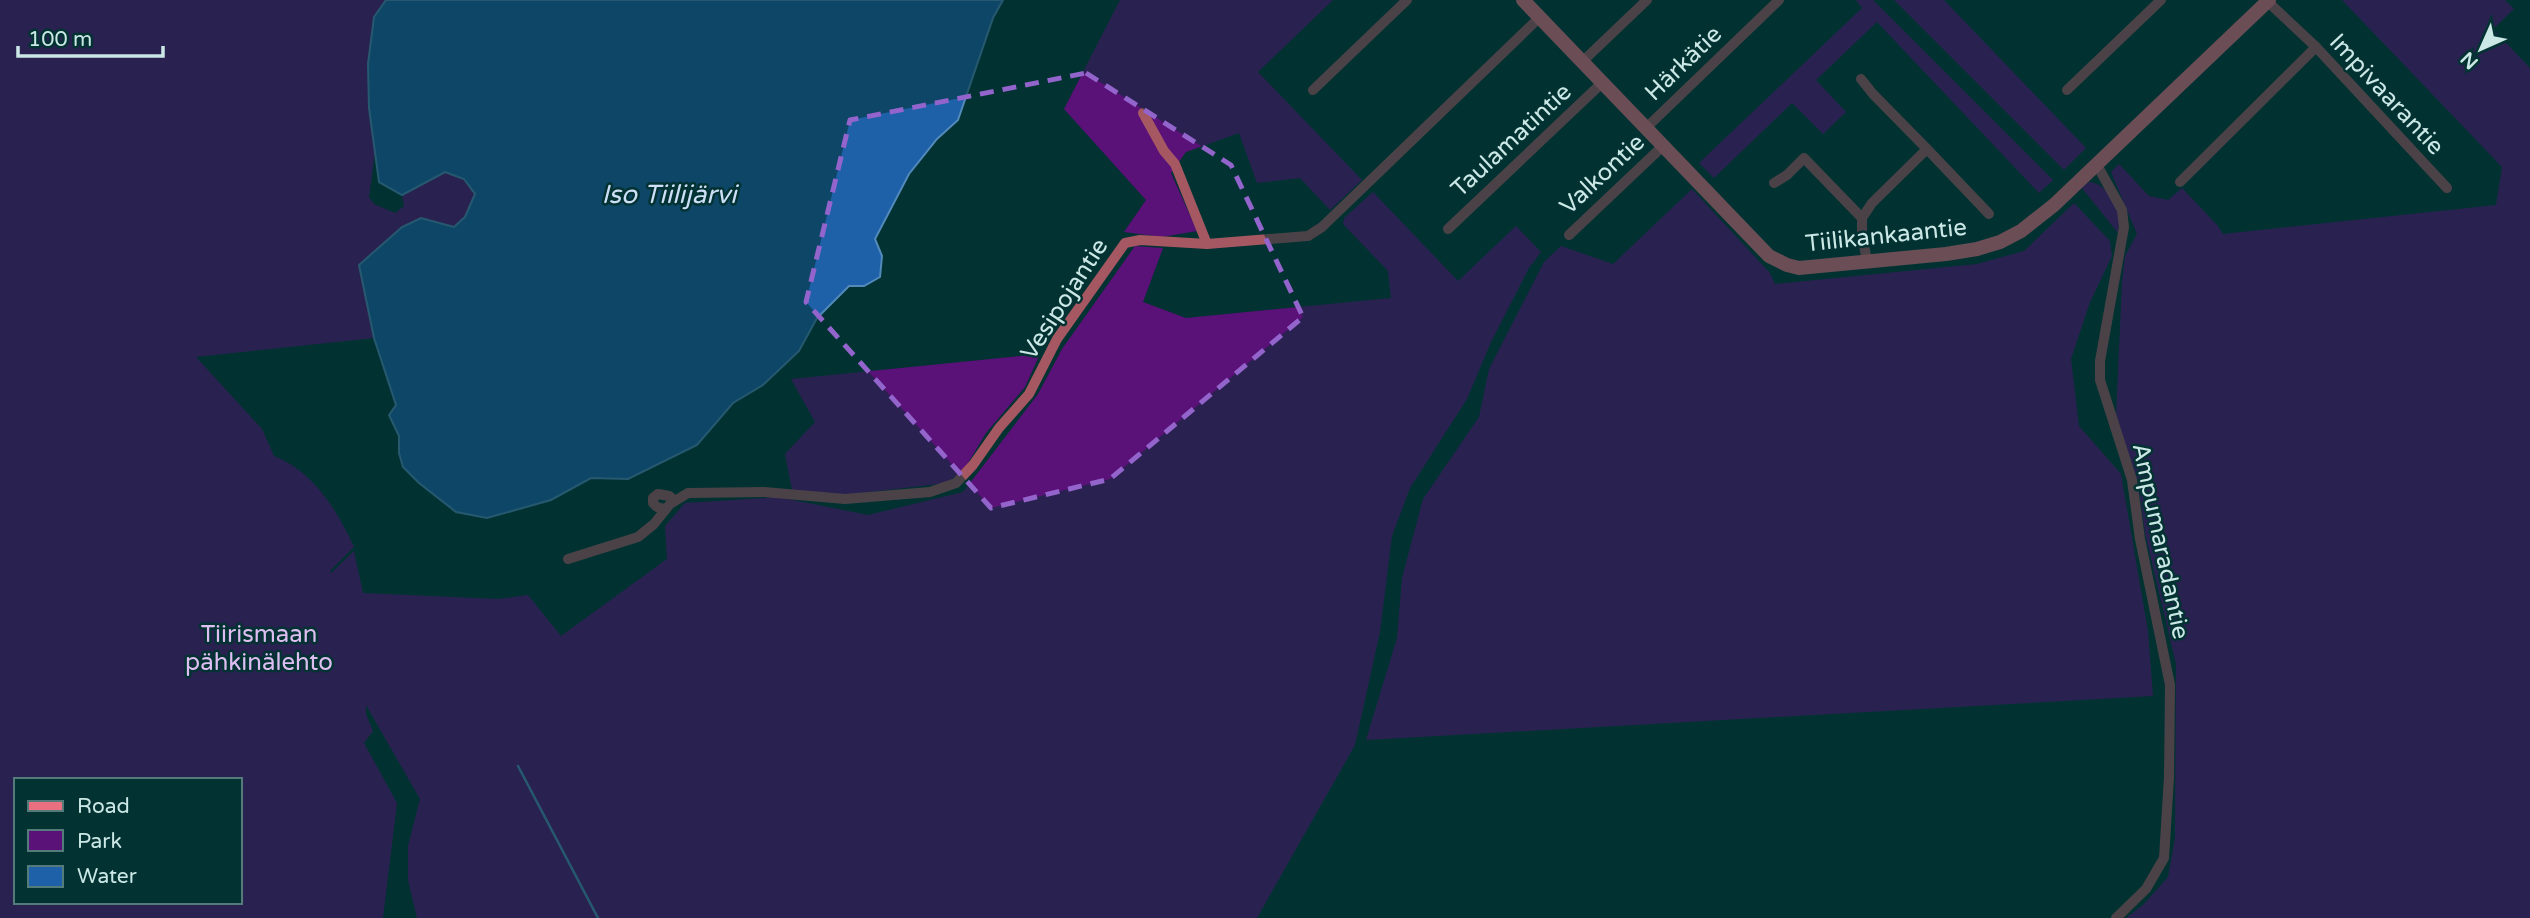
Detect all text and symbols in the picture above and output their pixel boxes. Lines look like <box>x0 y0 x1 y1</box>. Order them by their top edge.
scale bar <box>18 14 163 58</box>
north arrow <box>2446 14 2516 84</box>
street label: Härkätie <box>1639 20 1728 107</box>
text: 100 m <box>28 27 92 52</box>
street label: Impivaarantie <box>2323 28 2450 161</box>
text: N <box>2457 47 2483 73</box>
street label: Taulamatintie <box>1445 77 1577 203</box>
street label: Valkontie <box>1554 128 1651 221</box>
water label: Iso Tiilijärvi <box>601 179 740 210</box>
street label: Tiilikankaantie <box>1804 213 1968 258</box>
street label: Vesipojantie <box>1014 233 1114 365</box>
street label: Ampumaradantie <box>2126 441 2195 642</box>
park label: Tiirismaan pähkinälehto <box>185 620 333 677</box>
legend <box>14 778 242 904</box>
text: Road <box>77 794 130 819</box>
text: Park <box>77 829 122 854</box>
text: Water <box>77 864 137 889</box>

